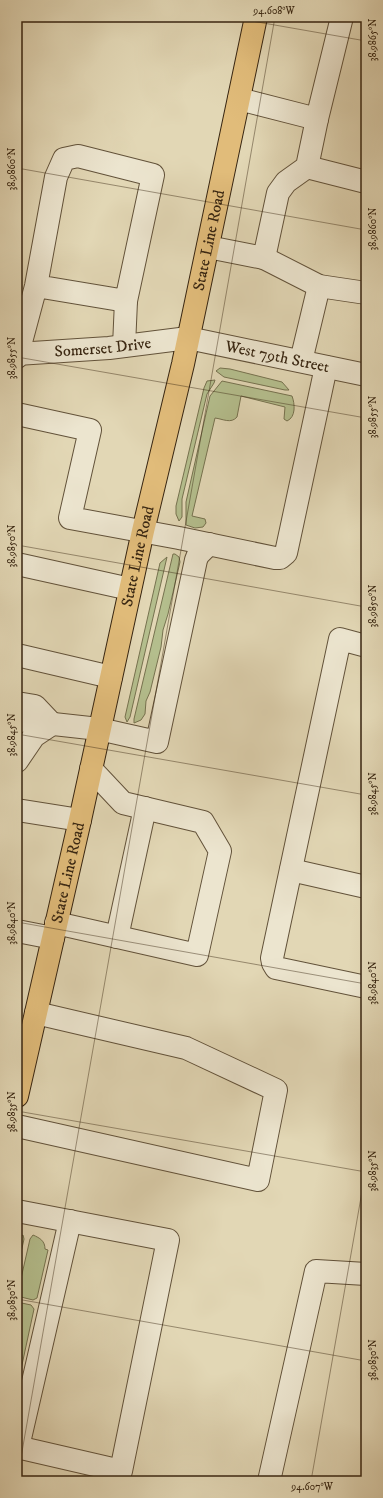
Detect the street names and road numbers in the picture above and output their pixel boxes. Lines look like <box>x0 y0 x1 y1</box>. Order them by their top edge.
street label: State Line Road <box>189 188 229 293</box>
street label: Somerset Drive <box>54 333 153 362</box>
street label: West 79th Street <box>223 336 331 377</box>
street label: State Line Road <box>117 504 159 609</box>
street label: State Line Road <box>47 820 89 925</box>

